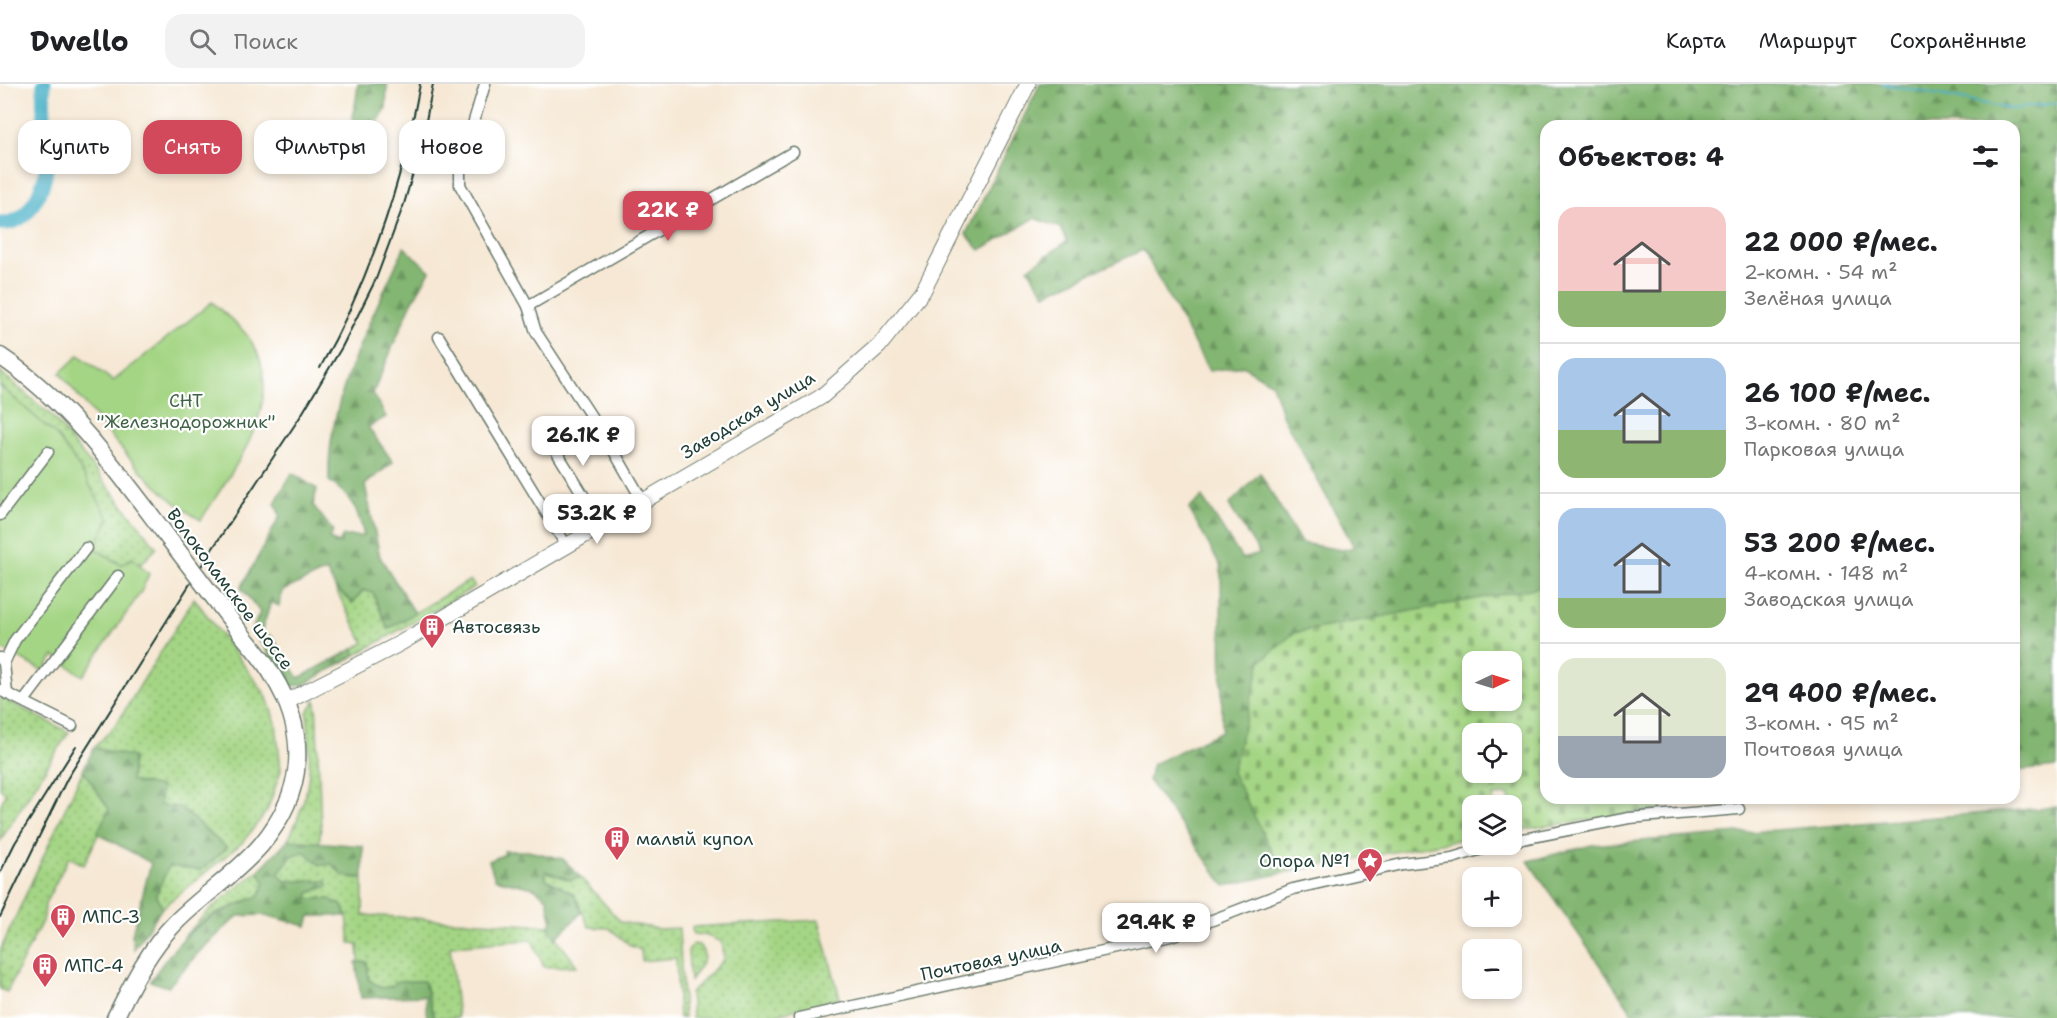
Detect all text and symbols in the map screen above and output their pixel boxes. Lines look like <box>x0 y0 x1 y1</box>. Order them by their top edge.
search box <box>165 14 585 68</box>
text: Dwello <box>30 22 129 60</box>
icon: search <box>186 25 219 58</box>
text: Поиск <box>234 27 298 56</box>
text: Карта <box>1666 27 1726 55</box>
text: Маршрут <box>1759 27 1857 55</box>
text: Сохранённые <box>1890 27 2027 55</box>
chip: Купить <box>18 120 131 174</box>
chip: Снять <box>143 120 242 174</box>
chip: Фильтры <box>254 120 387 174</box>
chip: Новое <box>399 120 505 174</box>
text: Объектов: 4 <box>1558 139 1724 174</box>
icon: filters <box>1969 140 2002 173</box>
pin: 22K ₽ <box>626 191 710 242</box>
text: 22K ₽ <box>637 197 699 223</box>
text: 22 000 ₽/мес. <box>1744 224 1938 259</box>
icon: home <box>1606 231 1678 303</box>
text: 2-комн. · 54 m² <box>1744 259 1898 285</box>
text: Зелёная улица <box>1744 285 1892 311</box>
street label: Заводская улица <box>676 365 820 465</box>
text: 26 100 ₽/мес. <box>1744 375 1931 410</box>
icon: home <box>1606 382 1678 454</box>
park label: СНТ "Железнодорожник" <box>97 389 276 434</box>
text: 3-комн. · 80 m² <box>1744 410 1900 436</box>
pin: 26.1K ₽ <box>528 416 638 467</box>
text: 26.1K ₽ <box>546 422 620 448</box>
text: Парковая улица <box>1744 436 1904 462</box>
pin: 53.2K ₽ <box>542 494 652 545</box>
text: 53.2K ₽ <box>557 500 637 526</box>
street label: Волоколамское шоссе <box>161 503 299 675</box>
text: 53 200 ₽/мес. <box>1744 525 1935 560</box>
icon: home <box>1606 532 1678 604</box>
text: 4-комн. · 148 m² <box>1744 560 1908 586</box>
text: Заводская улица <box>1744 586 1913 612</box>
building icon: Автосвязь <box>417 612 447 650</box>
place label: Автосвязь <box>452 615 540 639</box>
north arrow <box>1462 651 1522 711</box>
map controls <box>1462 651 1522 999</box>
text: 29 400 ₽/мес. <box>1744 675 1937 710</box>
icon: home <box>1606 682 1678 754</box>
text: 3-комн. · 95 m² <box>1744 710 1899 736</box>
button: locate <box>1462 723 1522 783</box>
text: Почтовая улица <box>1744 736 1903 762</box>
button: layers <box>1462 795 1522 855</box>
building icon: малый купол <box>602 824 632 862</box>
place label: малый купол <box>636 827 753 851</box>
place icon: Опора №1 <box>1355 846 1385 884</box>
place label: Опора №1 <box>1259 849 1350 873</box>
button: + <box>1462 867 1522 927</box>
building icon: МПС-3 <box>48 902 78 940</box>
pin: 29.4K ₽ <box>1101 903 1211 954</box>
place label: МПС-3 <box>82 905 140 929</box>
text: 29.4K ₽ <box>1116 909 1196 935</box>
street label: Почтовая улица <box>919 933 1063 987</box>
button: − <box>1462 939 1522 999</box>
building icon: МПС-4 <box>30 951 60 989</box>
place label: МПС-4 <box>64 954 124 978</box>

